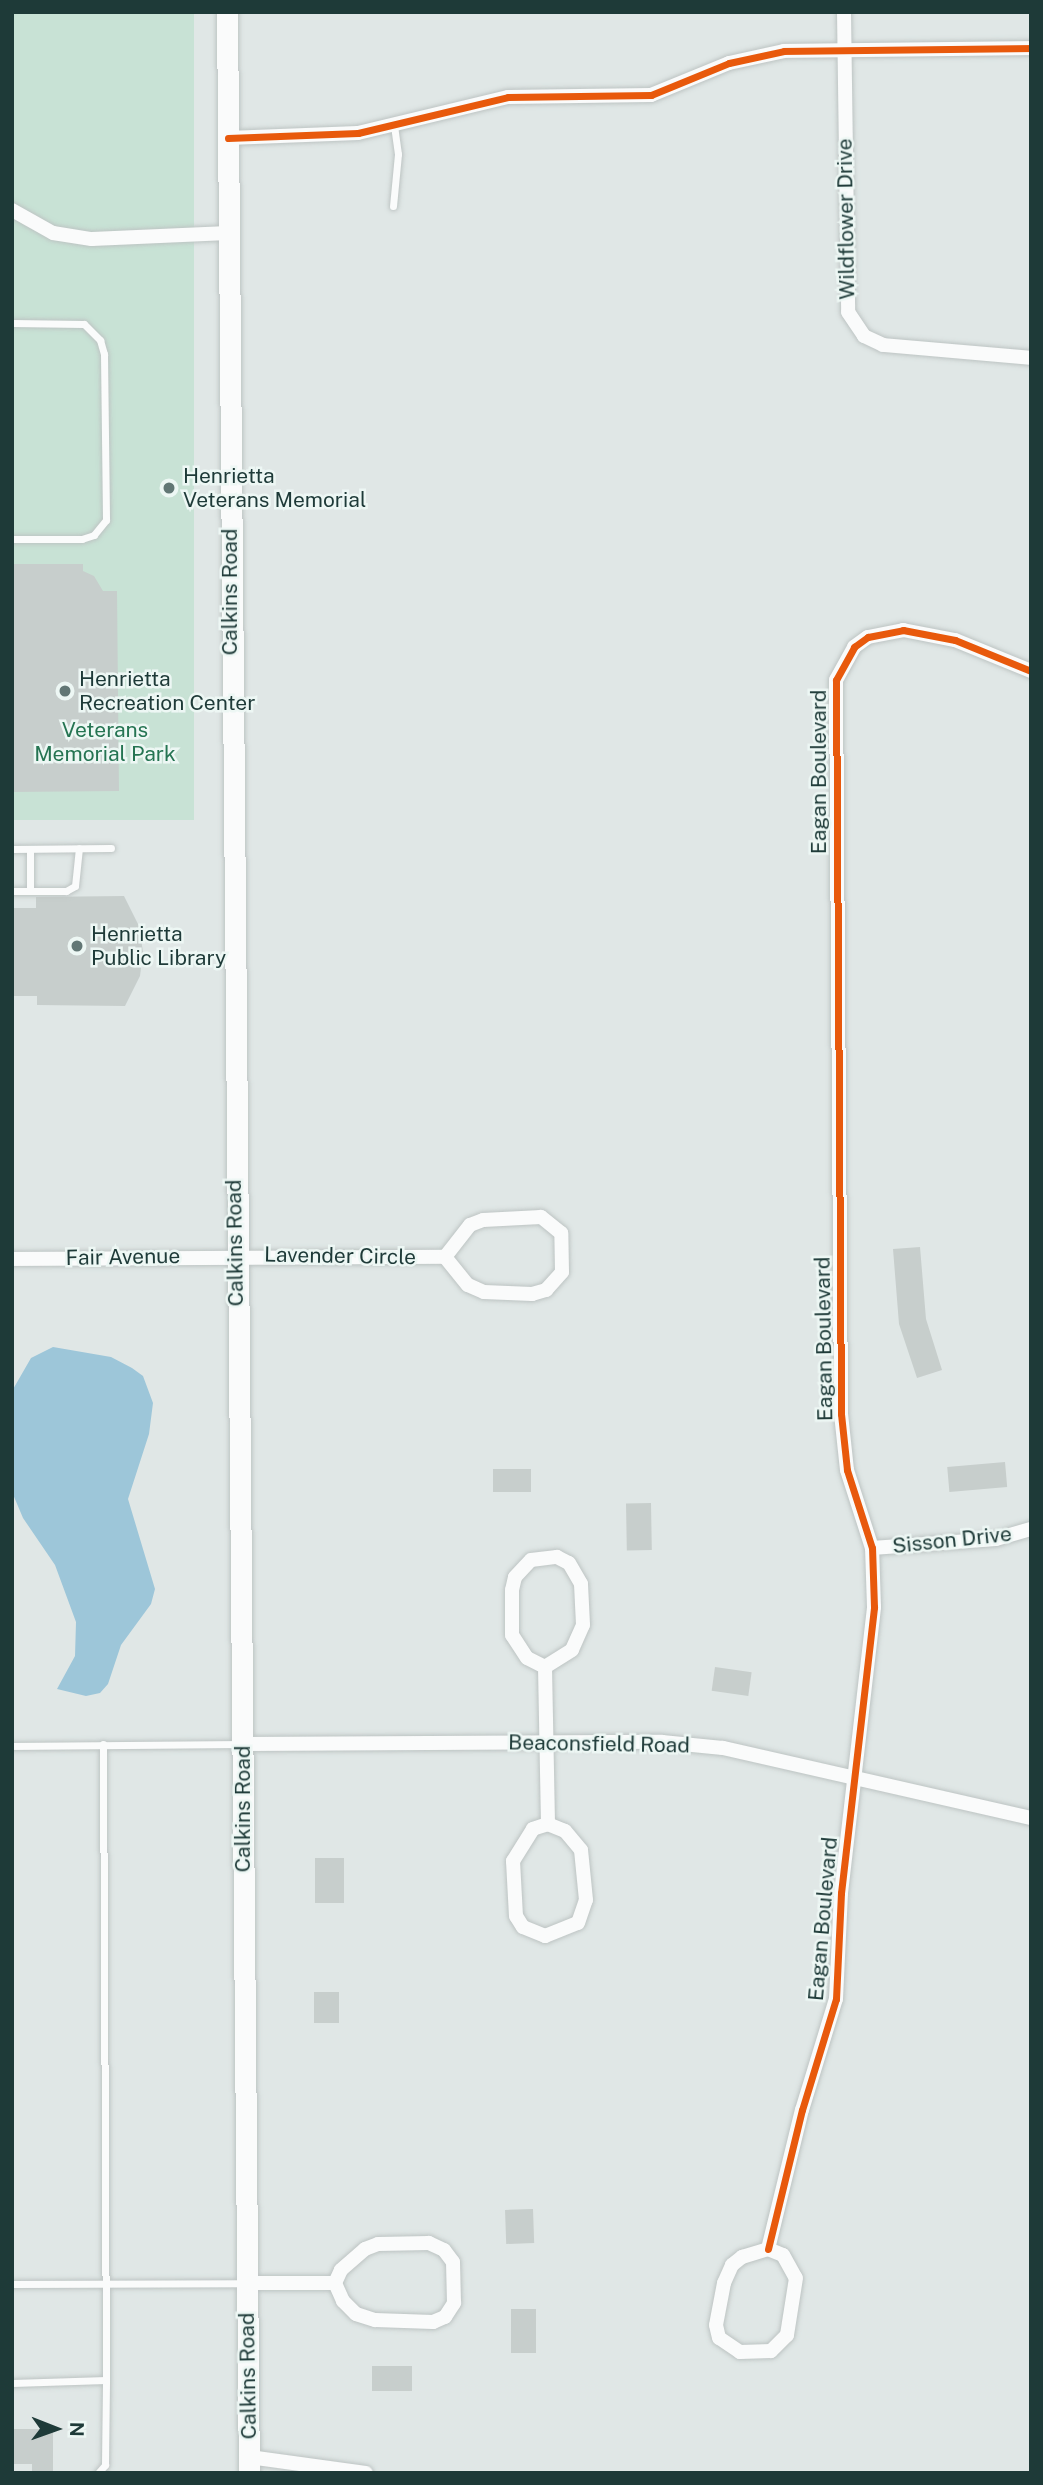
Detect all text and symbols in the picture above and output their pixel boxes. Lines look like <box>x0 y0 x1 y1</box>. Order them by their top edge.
street label: Wildflower Drive <box>832 138 860 300</box>
place label: Henrietta Veterans Memorial <box>183 463 366 513</box>
marker: Henrietta Veterans Memorial <box>161 480 177 496</box>
street label: Calkins Road <box>217 529 243 655</box>
place label: Henrietta Recreation Center <box>79 666 255 716</box>
marker: Henrietta Recreation Center <box>57 683 73 699</box>
street label: Eagan Boulevard <box>806 690 832 854</box>
park label: Veterans Memorial Park <box>34 717 176 767</box>
place label: Henrietta Public Library <box>91 921 226 971</box>
marker: Henrietta Public Library <box>69 938 85 954</box>
street label: Calkins Road <box>221 1179 249 1307</box>
street label: Lavender Circle <box>264 1242 416 1270</box>
street label: Fair Avenue <box>65 1243 181 1271</box>
street label: Eagan Boulevard <box>810 1257 838 1421</box>
street label: Sisson Drive <box>891 1521 1013 1559</box>
street label: Beaconsfield Road <box>508 1730 690 1758</box>
street label: Calkins Road <box>230 1746 256 1872</box>
street label: Eagan Boulevard <box>803 1836 843 2002</box>
street label: Calkins Road <box>234 2312 262 2440</box>
north arrow <box>21 2394 91 2464</box>
text: N <box>66 2422 88 2437</box>

